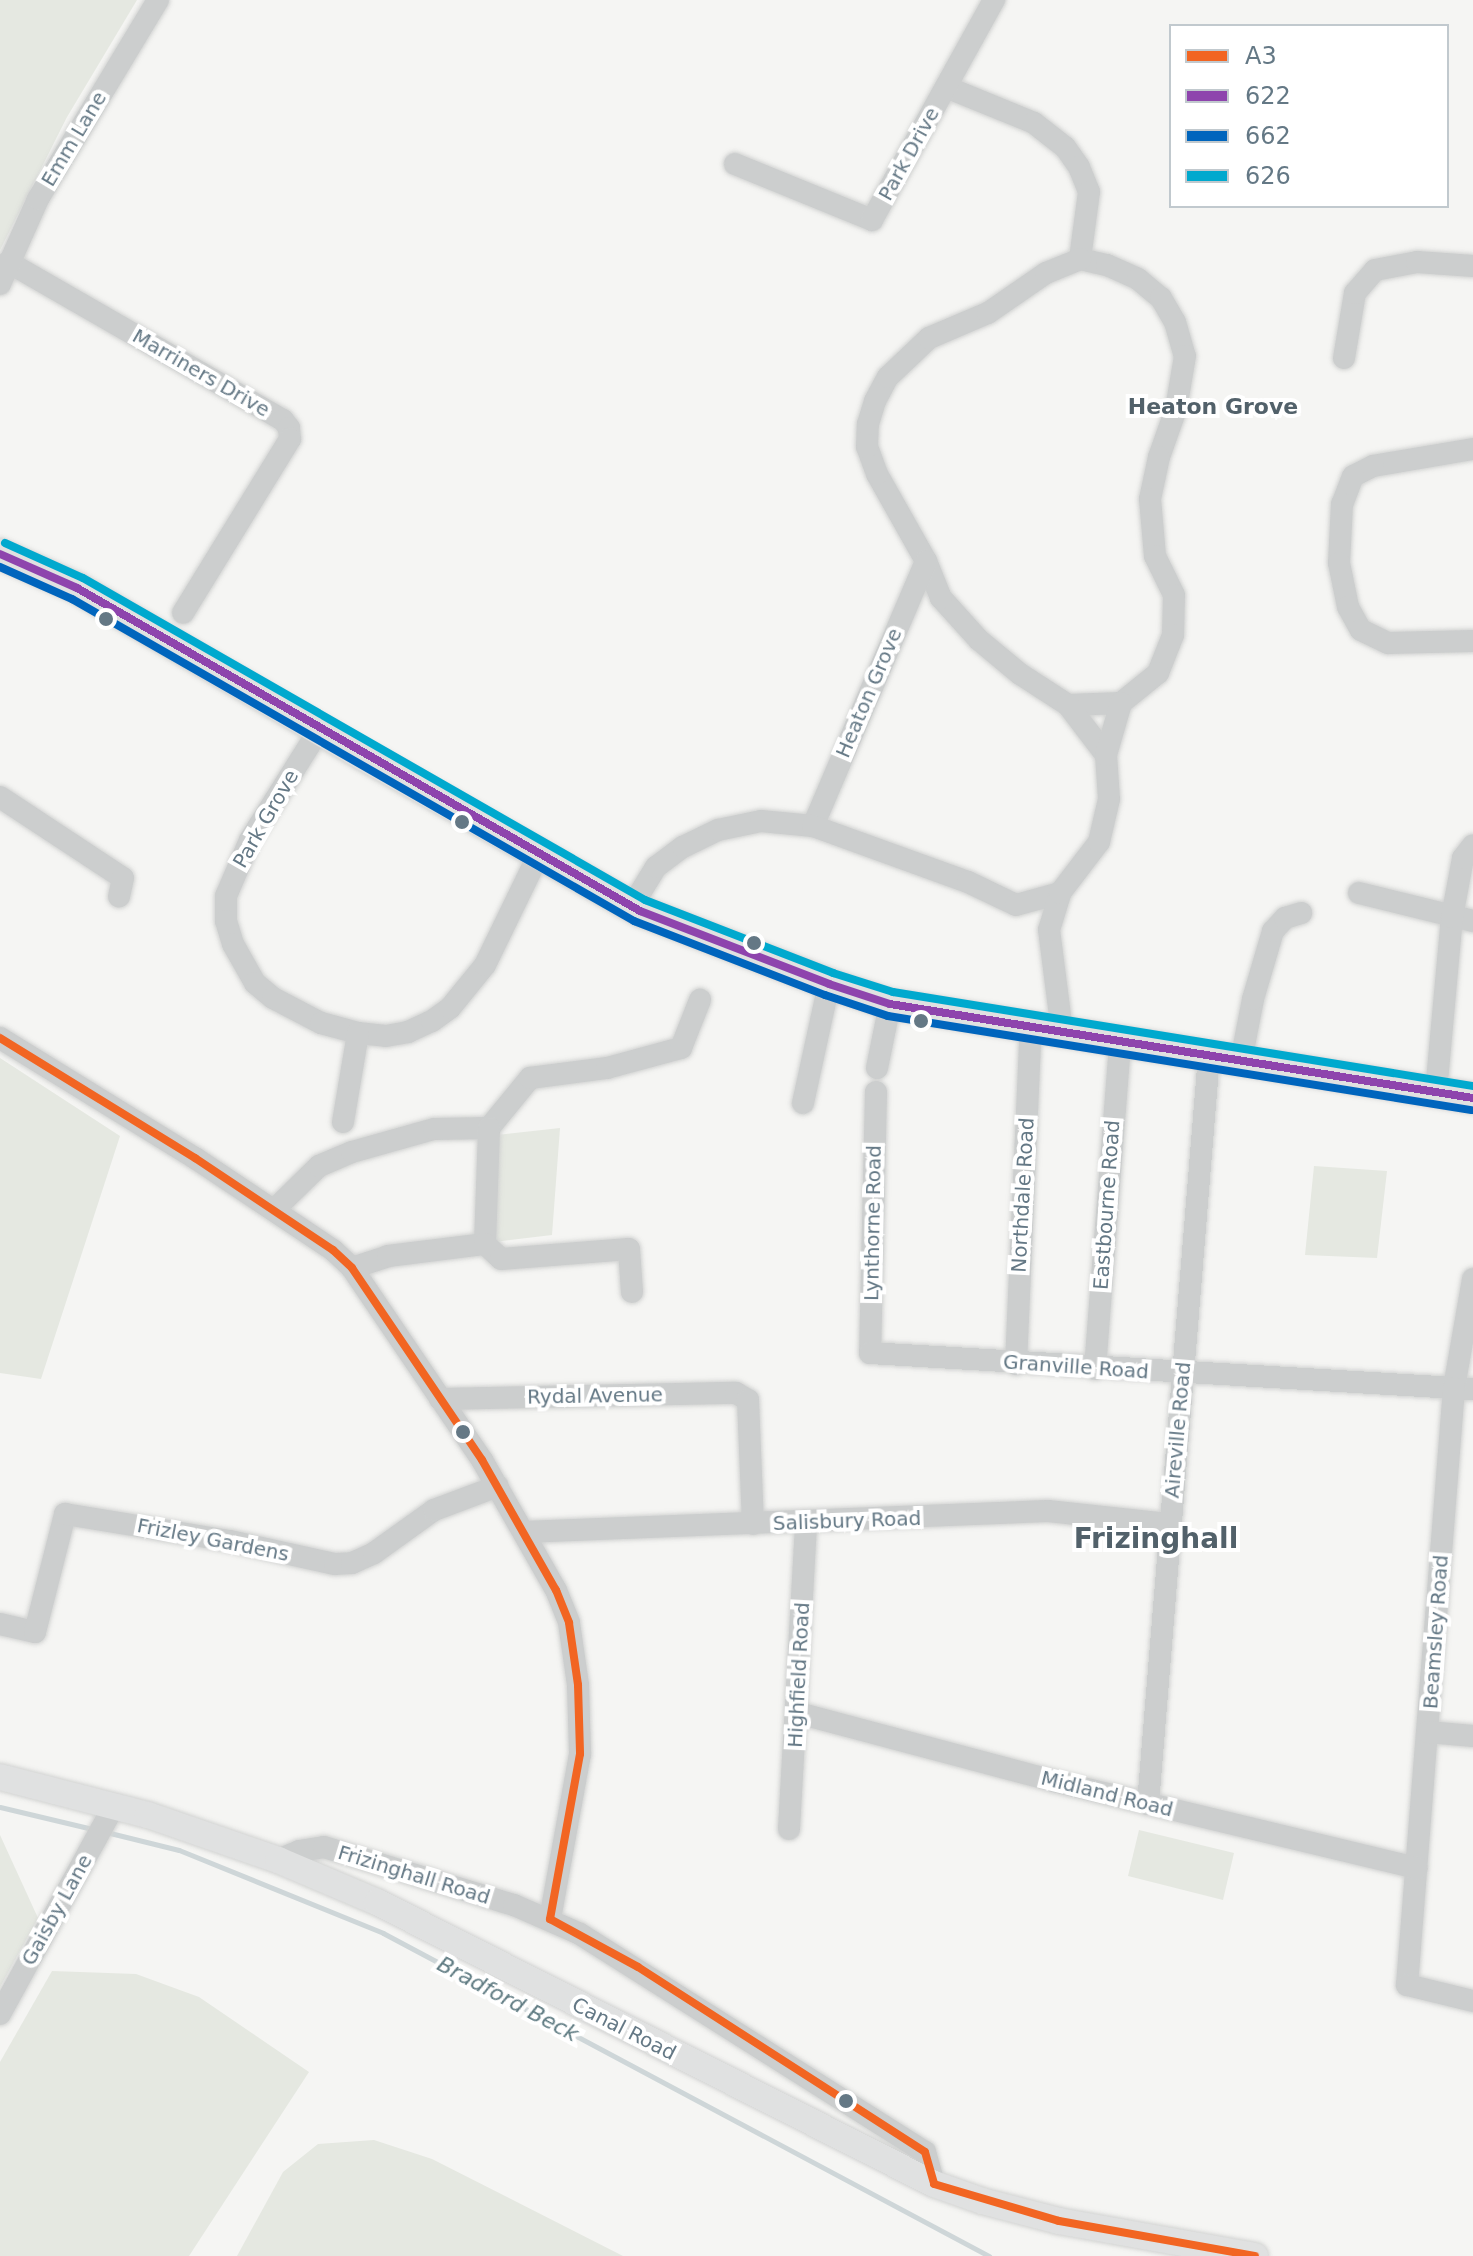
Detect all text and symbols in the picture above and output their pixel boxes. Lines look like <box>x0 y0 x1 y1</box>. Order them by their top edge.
legend <box>1169 24 1449 208</box>
text: A3 <box>1245 42 1277 70</box>
text: 622 <box>1245 82 1291 110</box>
street label: Emm Lane <box>36 87 112 191</box>
street label: Park Drive <box>874 103 944 205</box>
text: 662 <box>1245 122 1291 150</box>
text: 626 <box>1245 162 1291 190</box>
street label: Marriners Drive <box>128 324 274 422</box>
district label: Heaton Grove <box>1128 394 1298 420</box>
unlabelled marker <box>98 611 114 627</box>
street label: Heaton Grove <box>831 625 907 761</box>
street label: Park Grove <box>228 766 304 872</box>
unlabelled marker <box>454 814 470 830</box>
unlabelled marker <box>746 935 762 951</box>
unlabelled marker <box>913 1013 929 1029</box>
street label: Northdale Road <box>1007 1117 1039 1273</box>
street label: Eastbourne Road <box>1089 1119 1125 1291</box>
street label: Lynthorne Road <box>860 1145 886 1301</box>
street label: Granville Road <box>1002 1350 1150 1384</box>
street label: Aireville Road <box>1160 1361 1196 1499</box>
street label: Rydal Avenue <box>527 1383 663 1409</box>
unlabelled marker <box>455 1424 471 1440</box>
street label: Salisbury Road <box>772 1506 922 1536</box>
street label: Frizley Gardens <box>135 1514 291 1566</box>
district label: Frizinghall <box>1074 1522 1238 1556</box>
street label: Beamsley Road <box>1419 1554 1453 1710</box>
street label: Highfield Road <box>783 1602 815 1748</box>
street label: Midland Road <box>1038 1766 1176 1822</box>
street label: Frizinghall Road <box>335 1840 493 1910</box>
street label: Gaisby Lane <box>17 1850 97 1970</box>
water label: Bradford Beck <box>433 1951 583 2047</box>
street label: Canal Road <box>568 1993 680 2065</box>
unlabelled marker <box>838 2093 854 2109</box>

